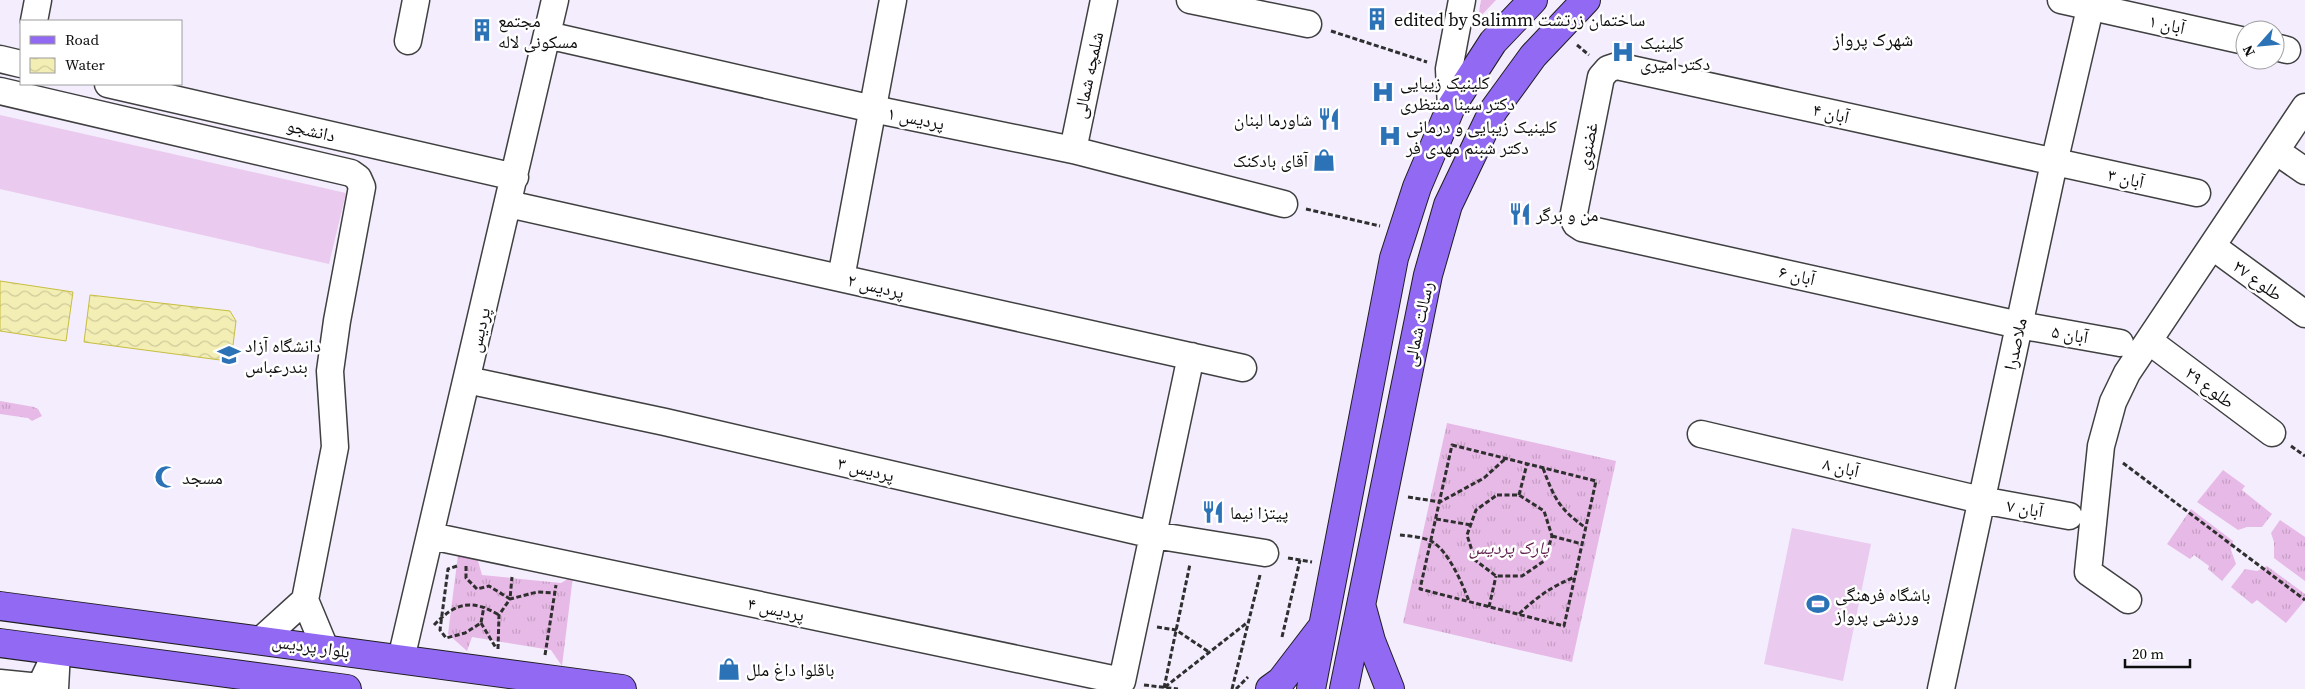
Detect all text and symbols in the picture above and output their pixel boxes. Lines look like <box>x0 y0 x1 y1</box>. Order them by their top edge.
building icon: edited by Salimm ساختمان زرتشت <box>1364 6 1390 32</box>
place label: edited by Salimm ساختمان زرتشت <box>1394 7 1645 32</box>
place label: مجتمع مسکونی لاله <box>498 8 578 54</box>
street label: آبان ۱ <box>2146 8 2188 40</box>
building icon: مجتمع مسکونی لاله <box>469 17 495 43</box>
legend <box>20 20 182 85</box>
north arrow <box>2235 20 2285 70</box>
district label: شهرک پرواز <box>1832 26 1913 52</box>
text: Road <box>65 29 99 50</box>
street label: شلمچه شمالی <box>1067 29 1109 121</box>
place label: کلینیک دکتر امیری <box>1640 30 1710 76</box>
hospital icon: کلینیک دکتر امیری <box>1610 39 1636 65</box>
text: N <box>2237 42 2260 60</box>
text: Water <box>65 54 106 75</box>
place label: کلینیک زیبایی دکتر سینا منتظری <box>1400 70 1515 116</box>
hospital icon: کلینیک زیبایی دکتر سینا منتظری <box>1370 79 1396 105</box>
street label: آبان ۴ <box>1810 97 1852 129</box>
street label: پردیس ۱ <box>885 100 947 136</box>
restaurant icon: شاورما لبنان <box>1316 106 1342 132</box>
place label: شاورما لبنان <box>1234 107 1312 132</box>
street label: دانشجو <box>284 112 338 148</box>
place label: کلینیک زیبایی و درمانی دکتر شبنم مهدی فر <box>1405 114 1558 160</box>
street label: غضنوی <box>1570 120 1604 172</box>
hospital icon: کلینیک زیبایی و درمانی دکتر شبنم مهدی فر <box>1377 123 1403 149</box>
shop icon: آقای بادکنک <box>1311 147 1337 173</box>
place label: آقای بادکنک <box>1233 148 1308 173</box>
street label: آبان ۳ <box>2105 162 2147 194</box>
restaurant icon: من و برگر <box>1507 201 1533 227</box>
place label: من و برگر <box>1535 202 1599 227</box>
street label: طلوع ۲۷ <box>2228 253 2288 307</box>
street label: آبان ۶ <box>1776 259 1818 291</box>
street label: پردیس ۲ <box>845 267 907 305</box>
street label: رسالت شمالی <box>1397 279 1439 369</box>
street label: پردیس <box>462 305 496 355</box>
street label: ملاصدرا <box>1997 315 2033 373</box>
street label: آبان ۵ <box>2050 319 2091 350</box>
place label: دانشگاه آزاد بندرعباس <box>245 333 321 379</box>
school or university icon: دانشگاه آزاد بندرعباس <box>216 342 242 368</box>
street label: طلوع ۲۹ <box>2180 360 2240 414</box>
street label: پردیس ۳ <box>835 450 897 488</box>
street label: آبان ۸ <box>1820 451 1862 483</box>
mosque icon: مسجد <box>153 464 179 490</box>
place label: مسجد <box>182 465 223 490</box>
street label: آبان ۷ <box>2005 493 2046 524</box>
restaurant icon: پیتزا نیما <box>1200 499 1226 525</box>
place label: پیتزا نیما <box>1230 500 1288 525</box>
park label: پارک پردیس <box>1469 535 1550 560</box>
place label: باشگاه فرهنگی ورزشی پرواز <box>1834 582 1931 628</box>
street label: پردیس ۴ <box>745 591 807 627</box>
sports icon: باشگاه فرهنگی ورزشی پرواز <box>1805 591 1831 617</box>
street label: بلوار پردیس <box>270 628 352 664</box>
scale bar <box>2125 636 2190 668</box>
text: 20 m <box>2132 643 2164 664</box>
shop icon: باقلوا داغ ملل <box>716 656 742 682</box>
place label: باقلوا داغ ملل <box>746 657 834 682</box>

